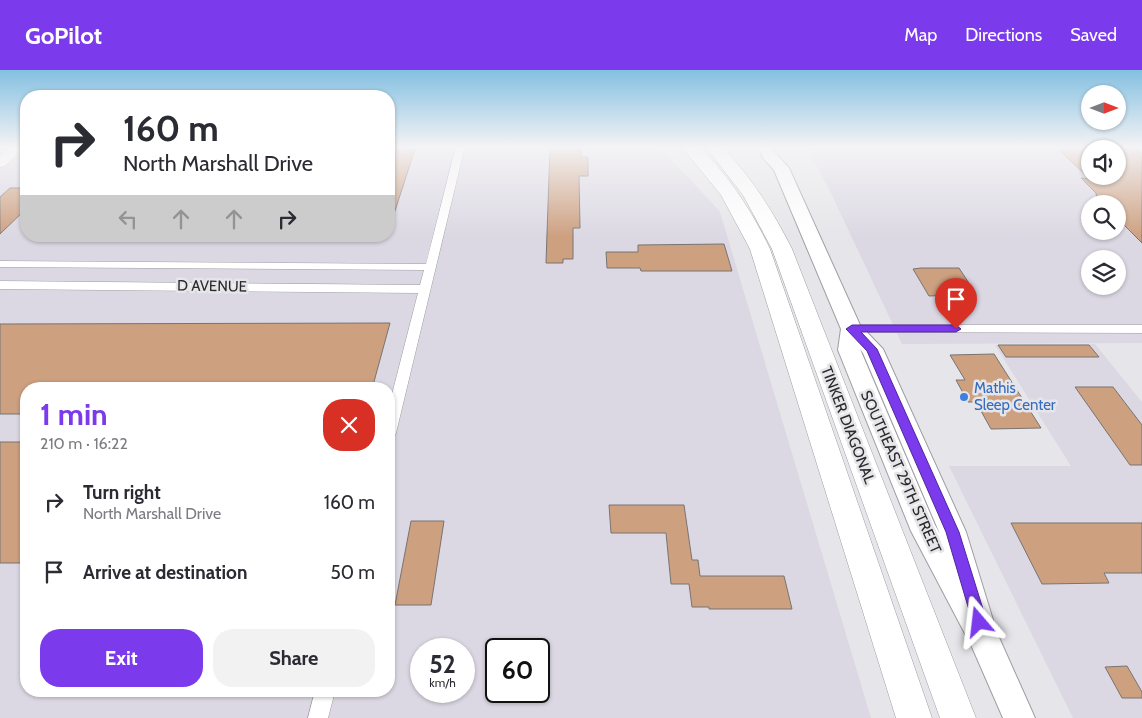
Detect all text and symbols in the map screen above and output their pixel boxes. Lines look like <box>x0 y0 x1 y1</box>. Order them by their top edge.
text: GoPilot <box>25 21 102 50</box>
text: Map <box>904 24 937 46</box>
text: Directions <box>965 24 1042 46</box>
text: Saved <box>1070 24 1117 46</box>
north arrow <box>1081 85 1126 130</box>
map controls <box>1081 85 1126 295</box>
text: 160 m <box>123 107 219 150</box>
icon: right <box>40 110 105 175</box>
button: sound <box>1081 140 1126 185</box>
text: North Marshall Drive <box>123 150 313 177</box>
button: search <box>1081 195 1126 240</box>
icon: left <box>114 205 142 233</box>
icon: ahead <box>167 205 195 233</box>
icon: ahead <box>220 205 248 233</box>
icon: right <box>273 205 301 233</box>
button: layers <box>1081 250 1126 295</box>
street label: D AVENUE <box>177 276 247 296</box>
pin <box>935 278 977 329</box>
icon: arrive <box>942 285 970 313</box>
street label: TINKER DIAGONAL <box>817 364 879 487</box>
place label: Mathis Sleep Center <box>974 379 1056 414</box>
street label: SOUTHEAST 29TH STREET <box>857 388 945 556</box>
marker: Mathis Sleep Center <box>958 391 970 403</box>
text: 1 min <box>40 396 108 433</box>
button: close <box>323 399 375 451</box>
text: 210 m · 16:22 <box>40 434 128 453</box>
text: Turn right <box>83 481 161 504</box>
icon: right <box>40 488 68 516</box>
text: 160 m <box>324 491 375 514</box>
text: North Marshall Drive <box>83 504 221 523</box>
icon: arrive <box>40 558 68 586</box>
text: Arrive at destination <box>83 561 247 584</box>
text: 50 m <box>331 561 375 584</box>
position arrow <box>952 595 1004 647</box>
button: Exit <box>40 629 203 687</box>
button: Share <box>213 629 375 687</box>
speed limit sign: 60 <box>485 638 550 703</box>
text: 52 <box>429 649 456 679</box>
text: km/h <box>429 675 456 690</box>

